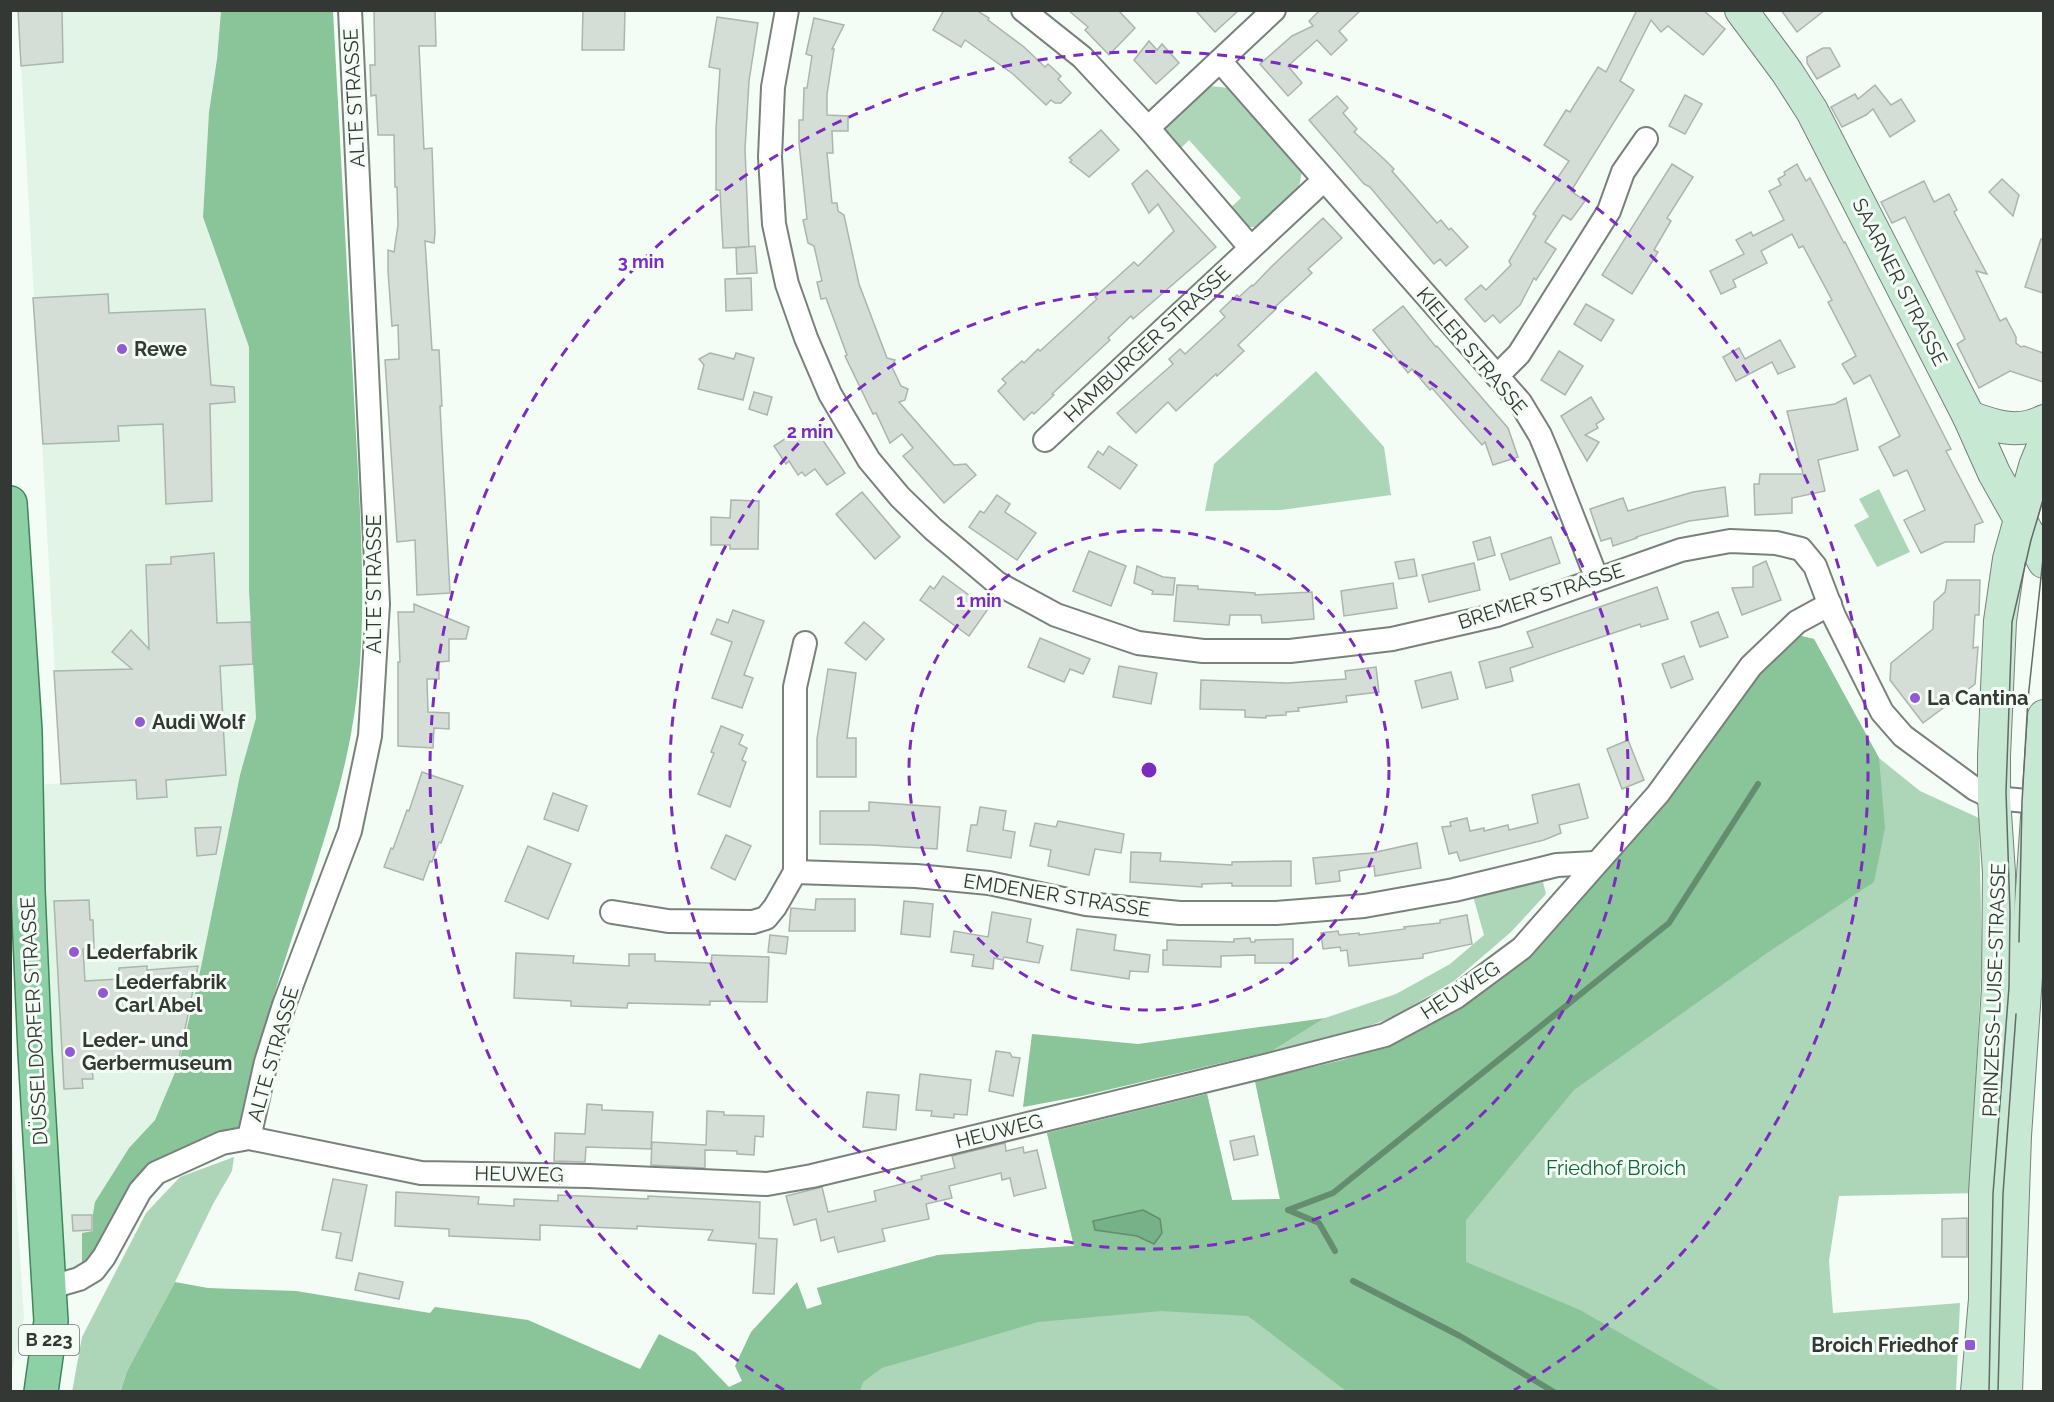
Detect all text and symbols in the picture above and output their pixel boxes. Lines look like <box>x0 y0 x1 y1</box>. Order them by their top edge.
street label: ALTE STRASSE <box>338 28 370 168</box>
street label: SAARNER STRASSE <box>1847 194 1953 370</box>
text: 3 min <box>618 251 664 272</box>
street label: HAMBURGER STRASSE <box>1059 261 1235 427</box>
street label: KIELER STRASSE <box>1412 282 1532 420</box>
place label: Rewe <box>134 337 187 361</box>
marker: Rewe <box>115 342 129 356</box>
text: 2 min <box>787 421 833 442</box>
street label: ALTE STRASSE <box>362 514 386 654</box>
street label: BREMER STRASSE <box>1455 558 1627 634</box>
text: 1 min <box>956 590 1002 611</box>
place label: La Cantina <box>1927 686 2029 710</box>
marker: La Cantina <box>1908 691 1922 705</box>
place label: Audi Wolf <box>152 710 246 734</box>
marker: Audi Wolf <box>133 715 147 729</box>
centre of rings <box>1139 760 1159 780</box>
street label: PRINZESS-LUISE-STRASSE <box>1978 863 2010 1117</box>
street label: EMDENER STRASSE <box>962 868 1152 922</box>
street label: DÜSSELDORFER STRASSE <box>15 896 53 1146</box>
place label: Lederfabrik <box>86 940 199 964</box>
marker: Lederfabrik <box>67 945 81 959</box>
street label: HEUWEG <box>1416 956 1504 1024</box>
place label: Lederfabrik Carl Abel <box>115 970 228 1017</box>
street label: ALTE STRASSE <box>242 984 304 1124</box>
marker: Lederfabrik Carl Abel <box>96 986 110 1000</box>
place label: Leder- und Gerbermuseum <box>82 1028 232 1075</box>
marker: Leder- und Gerbermuseum <box>63 1045 77 1059</box>
street label: HEUWEG <box>953 1109 1045 1153</box>
park label: Friedhof Broich <box>1546 1156 1686 1180</box>
street label: HEUWEG <box>474 1161 564 1187</box>
road number: B 223 <box>19 1325 79 1355</box>
place label: Broich Friedhof <box>1811 1333 1959 1357</box>
marker: Broich Friedhof <box>1963 1338 1977 1352</box>

